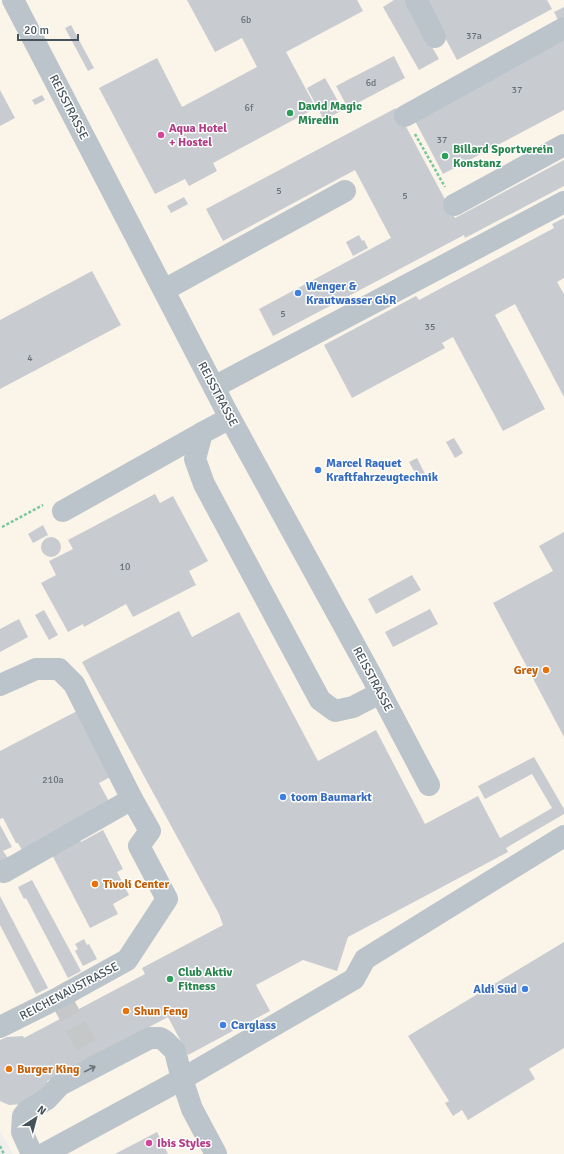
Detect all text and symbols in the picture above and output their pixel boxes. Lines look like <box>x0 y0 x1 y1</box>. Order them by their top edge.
house number: 6b <box>241 14 251 26</box>
scale bar <box>18 16 78 42</box>
text: 20 m <box>24 23 49 38</box>
house number: 37a <box>466 30 482 42</box>
street label: REISSTRASSE <box>46 72 91 142</box>
house number: 6d <box>366 77 376 89</box>
house number: 37 <box>512 84 522 96</box>
place label: David Magic Miredin <box>298 99 362 128</box>
house number: 6f <box>245 102 254 114</box>
marker: David Magic Miredin <box>285 108 295 118</box>
place label: Aqua Hotel + Hostel <box>169 121 227 150</box>
marker: Aqua Hotel + Hostel <box>156 130 166 140</box>
house number: 37 <box>437 134 447 146</box>
place label: Billard Sportverein Konstanz <box>453 142 553 171</box>
marker: Billard Sportverein Konstanz <box>440 151 450 161</box>
house number: 5 <box>276 185 282 197</box>
house number: 5 <box>402 190 408 202</box>
place label: Wenger & Krautwasser GbR <box>306 279 397 308</box>
marker: Wenger & Krautwasser GbR <box>293 288 303 298</box>
house number: 5 <box>280 308 286 320</box>
house number: 35 <box>425 321 435 333</box>
house number: 4 <box>27 352 33 364</box>
street label: REISSTRASSE <box>194 359 241 429</box>
place label: Marcel Raquet Kraftfahrzeugtechnik <box>326 456 439 485</box>
marker: Marcel Raquet Kraftfahrzeugtechnik <box>313 465 323 475</box>
house number: 10 <box>120 561 130 573</box>
street label: REISSTRASSE <box>349 644 396 714</box>
place label: Grey <box>514 663 538 678</box>
marker: Grey <box>541 665 551 675</box>
house number: 210a <box>42 774 64 786</box>
place label: toom Baumarkt <box>290 790 372 805</box>
marker: toom Baumarkt <box>278 792 288 802</box>
place label: Tivoli Center <box>103 877 169 892</box>
marker: Tivoli Center <box>90 879 100 889</box>
street label: REICHENAUSTRASSE <box>17 959 121 1024</box>
place label: Club Aktiv Fitness <box>178 965 232 994</box>
marker: Club Aktiv Fitness <box>165 974 175 984</box>
place label: Aldi Süd <box>473 982 518 997</box>
marker: Aldi Süd <box>520 984 530 994</box>
place label: Shun Feng <box>134 1004 189 1019</box>
marker: Shun Feng <box>121 1006 131 1016</box>
place label: Carglass <box>231 1018 277 1033</box>
marker: Carglass <box>218 1020 228 1030</box>
place label: Burger King <box>17 1062 80 1077</box>
marker: Burger King <box>4 1064 14 1074</box>
one-way arrow <box>84 1065 96 1073</box>
north arrow <box>16 1098 56 1138</box>
text: N <box>35 1103 49 1118</box>
place label: Ibis Styles <box>157 1136 212 1151</box>
marker: Ibis Styles <box>144 1138 154 1148</box>

